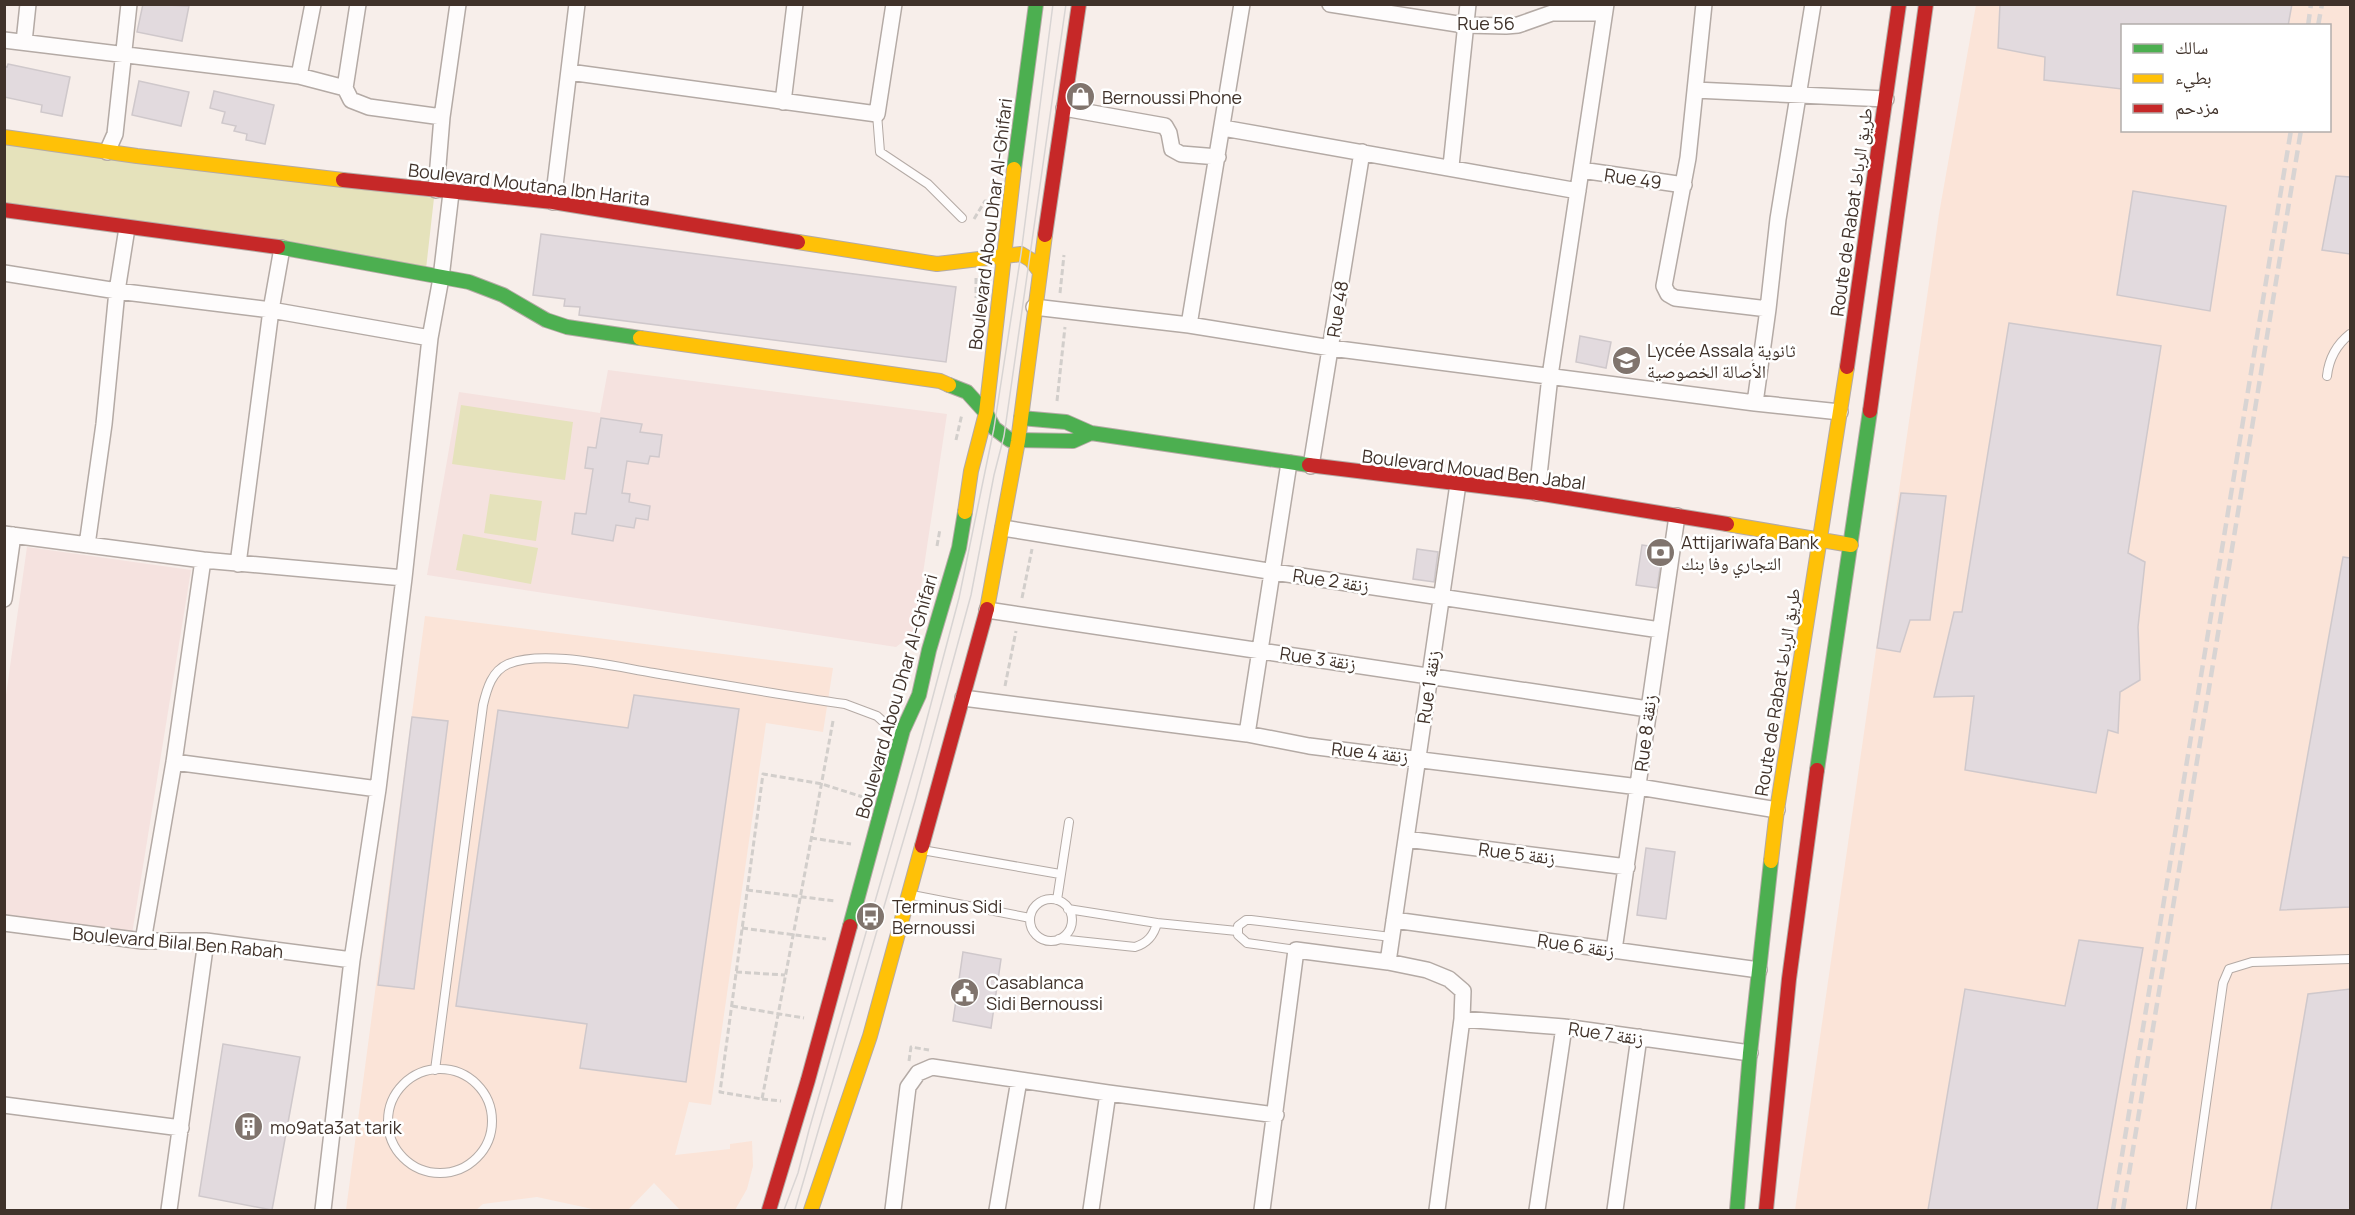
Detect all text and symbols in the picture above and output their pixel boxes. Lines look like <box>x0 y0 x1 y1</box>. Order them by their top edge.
street label: Rue 56 <box>1457 11 1515 35</box>
legend <box>2121 24 2331 132</box>
text: سالك <box>2175 35 2208 59</box>
text: بطيء <box>2175 65 2212 93</box>
shop icon: Bernoussi Phone <box>1065 81 1097 113</box>
place label: Bernoussi Phone <box>1102 85 1242 109</box>
text: مزدحم <box>2175 95 2219 120</box>
street label: Boulevard Abou Dhar Al-Ghifari <box>963 97 1017 351</box>
street label: Route de Rabat طريق الرباط <box>1824 106 1878 318</box>
street label: Boulevard Moutana Ibn Harita <box>407 157 651 211</box>
street label: Rue 49 <box>1603 162 1663 194</box>
street label: Rue 48 <box>1321 279 1353 339</box>
place label: Lycée Assala ثانوية الأصالة الخصوصية <box>1647 338 1796 383</box>
school or university icon: Lycée Assala ثانوية الأصالة الخصوصية <box>1610 344 1642 376</box>
street label: Boulevard Mouad Ben Jabal <box>1361 443 1587 495</box>
place label: Attijariwafa Bank التجاري وفا بنك <box>1681 530 1820 579</box>
bank icon: Attijariwafa Bank التجاري وفا بنك <box>1644 536 1676 568</box>
street label: Rue 2 زنقة <box>1291 563 1371 597</box>
street label: Boulevard Abou Dhar Al-Ghifari <box>850 571 942 821</box>
street label: Route de Rabat طريق الرباط <box>1749 586 1805 798</box>
street label: Rue 3 زنقة <box>1278 641 1358 675</box>
street label: Rue 1 زنقة <box>1411 649 1445 725</box>
street label: Rue 8 زنقة <box>1628 693 1662 773</box>
street label: Rue 4 زنقة <box>1330 736 1410 768</box>
street label: Rue 5 زنقة <box>1477 836 1557 870</box>
place label: Terminus Sidi Bernoussi <box>892 894 1002 939</box>
bus stop icon: Terminus Sidi Bernoussi <box>855 900 887 932</box>
street label: Boulevard Bilal Ben Rabah <box>72 921 284 963</box>
street label: Rue 6 زنقة <box>1536 928 1616 962</box>
place label: Casablanca Sidi Bernoussi <box>986 970 1103 1015</box>
public building icon: Casablanca Sidi Bernoussi <box>949 976 981 1008</box>
street label: Rue 7 زنقة <box>1567 1016 1645 1050</box>
building icon: mo9ata3at tarik <box>233 1111 265 1143</box>
place label: mo9ata3at tarik <box>270 1115 403 1139</box>

